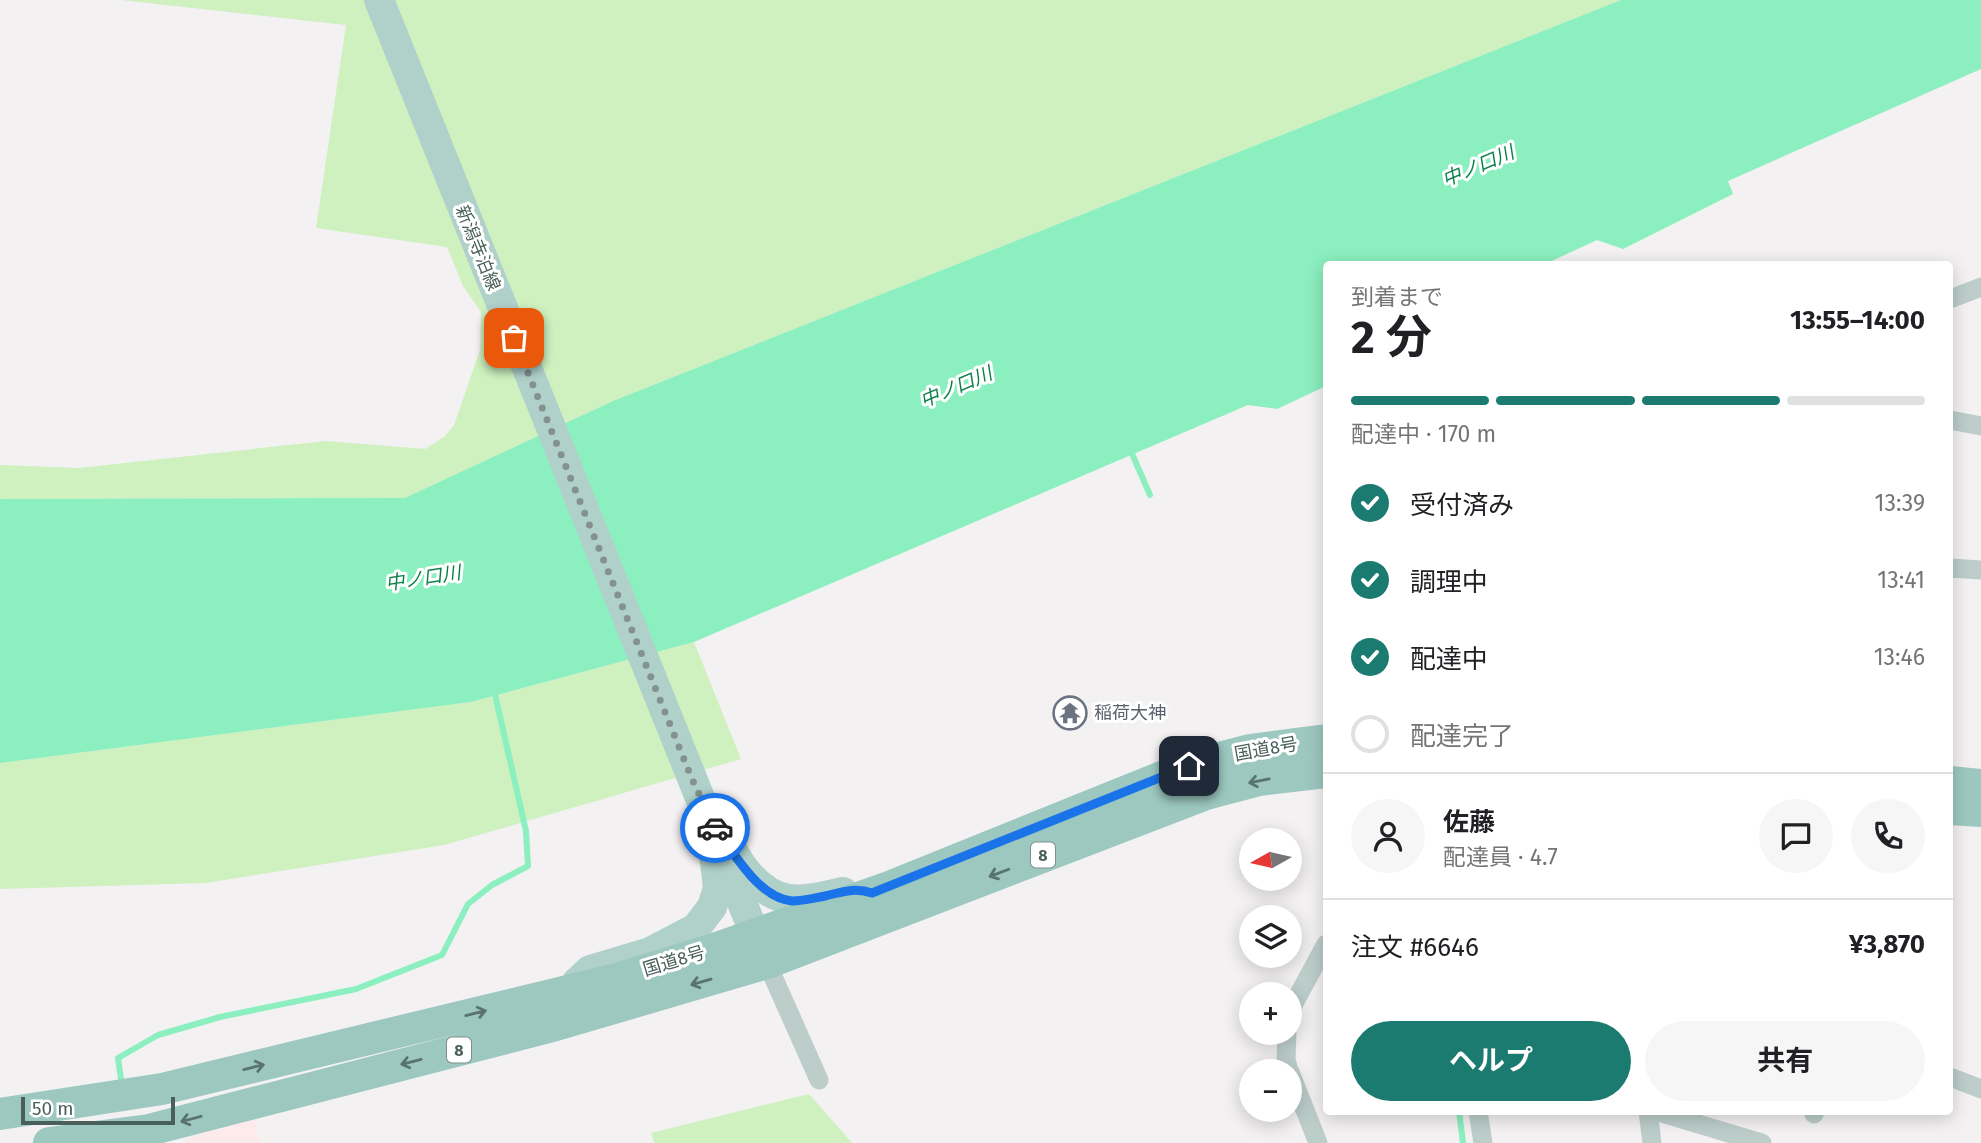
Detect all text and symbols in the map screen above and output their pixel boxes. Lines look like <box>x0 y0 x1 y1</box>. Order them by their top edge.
water label: 中ノ口川 <box>1439 140 1519 191</box>
street label: 新潟寺泊線 <box>451 202 505 294</box>
text: 到着まで <box>1351 283 1443 311</box>
text: 13:55–14:00 <box>1790 305 1925 336</box>
pin <box>484 308 544 368</box>
text: 2 分 <box>1351 310 1432 365</box>
icon: bag <box>495 319 533 357</box>
water label: 中ノ口川 <box>917 361 997 412</box>
text: 配達中 · 170 m <box>1351 420 1496 448</box>
icon: check <box>1351 484 1389 522</box>
text: 13:39 <box>1875 489 1925 517</box>
text: 受付済み <box>1410 490 1514 521</box>
water label: 中ノ口川 <box>384 560 464 595</box>
icon: check <box>1351 561 1389 599</box>
text: 13:41 <box>1877 566 1925 594</box>
text: 調理中 <box>1410 567 1488 598</box>
icon: check <box>1351 638 1389 676</box>
text: 13:46 <box>1874 643 1925 671</box>
text: 配達中 <box>1410 644 1488 675</box>
temple icon: 稲荷大神 <box>1051 694 1089 732</box>
place label: 稲荷大神 <box>1094 702 1166 724</box>
text: 配達完了 <box>1410 721 1514 752</box>
street label: 国道8号 <box>1233 733 1299 765</box>
pin <box>1159 736 1219 796</box>
icon: home <box>1170 747 1208 785</box>
one-way arrow <box>1248 775 1271 788</box>
courier <box>680 793 750 863</box>
button: person <box>1351 799 1425 873</box>
button: chat <box>1759 799 1833 873</box>
button: phone <box>1851 799 1925 873</box>
text: 佐藤 <box>1443 807 1495 838</box>
icon: car <box>696 809 734 847</box>
north arrow <box>1239 828 1302 891</box>
map controls <box>1239 828 1302 1122</box>
road number: 8 <box>1031 842 1055 868</box>
text: 配達員 · 4.7 <box>1443 843 1558 871</box>
one-way arrow <box>988 867 1010 880</box>
button: layers <box>1239 905 1302 968</box>
text: ¥3,870 <box>1849 929 1925 960</box>
text: 注文 #6646 <box>1351 932 1479 963</box>
street label: 国道8号 <box>640 941 708 981</box>
one-way arrow <box>690 977 712 990</box>
button: + <box>1239 982 1302 1045</box>
one-way arrow <box>464 1006 486 1019</box>
button: ヘルプ <box>1351 1021 1631 1101</box>
button: 共有 <box>1645 1021 1925 1101</box>
road number: 8 <box>447 1038 471 1062</box>
one-way arrow <box>400 1056 423 1069</box>
one-way arrow <box>243 1059 265 1072</box>
button: − <box>1239 1059 1302 1122</box>
scale bar <box>21 1094 175 1126</box>
text: 50 m <box>32 1097 73 1120</box>
one-way arrow <box>180 1113 203 1126</box>

